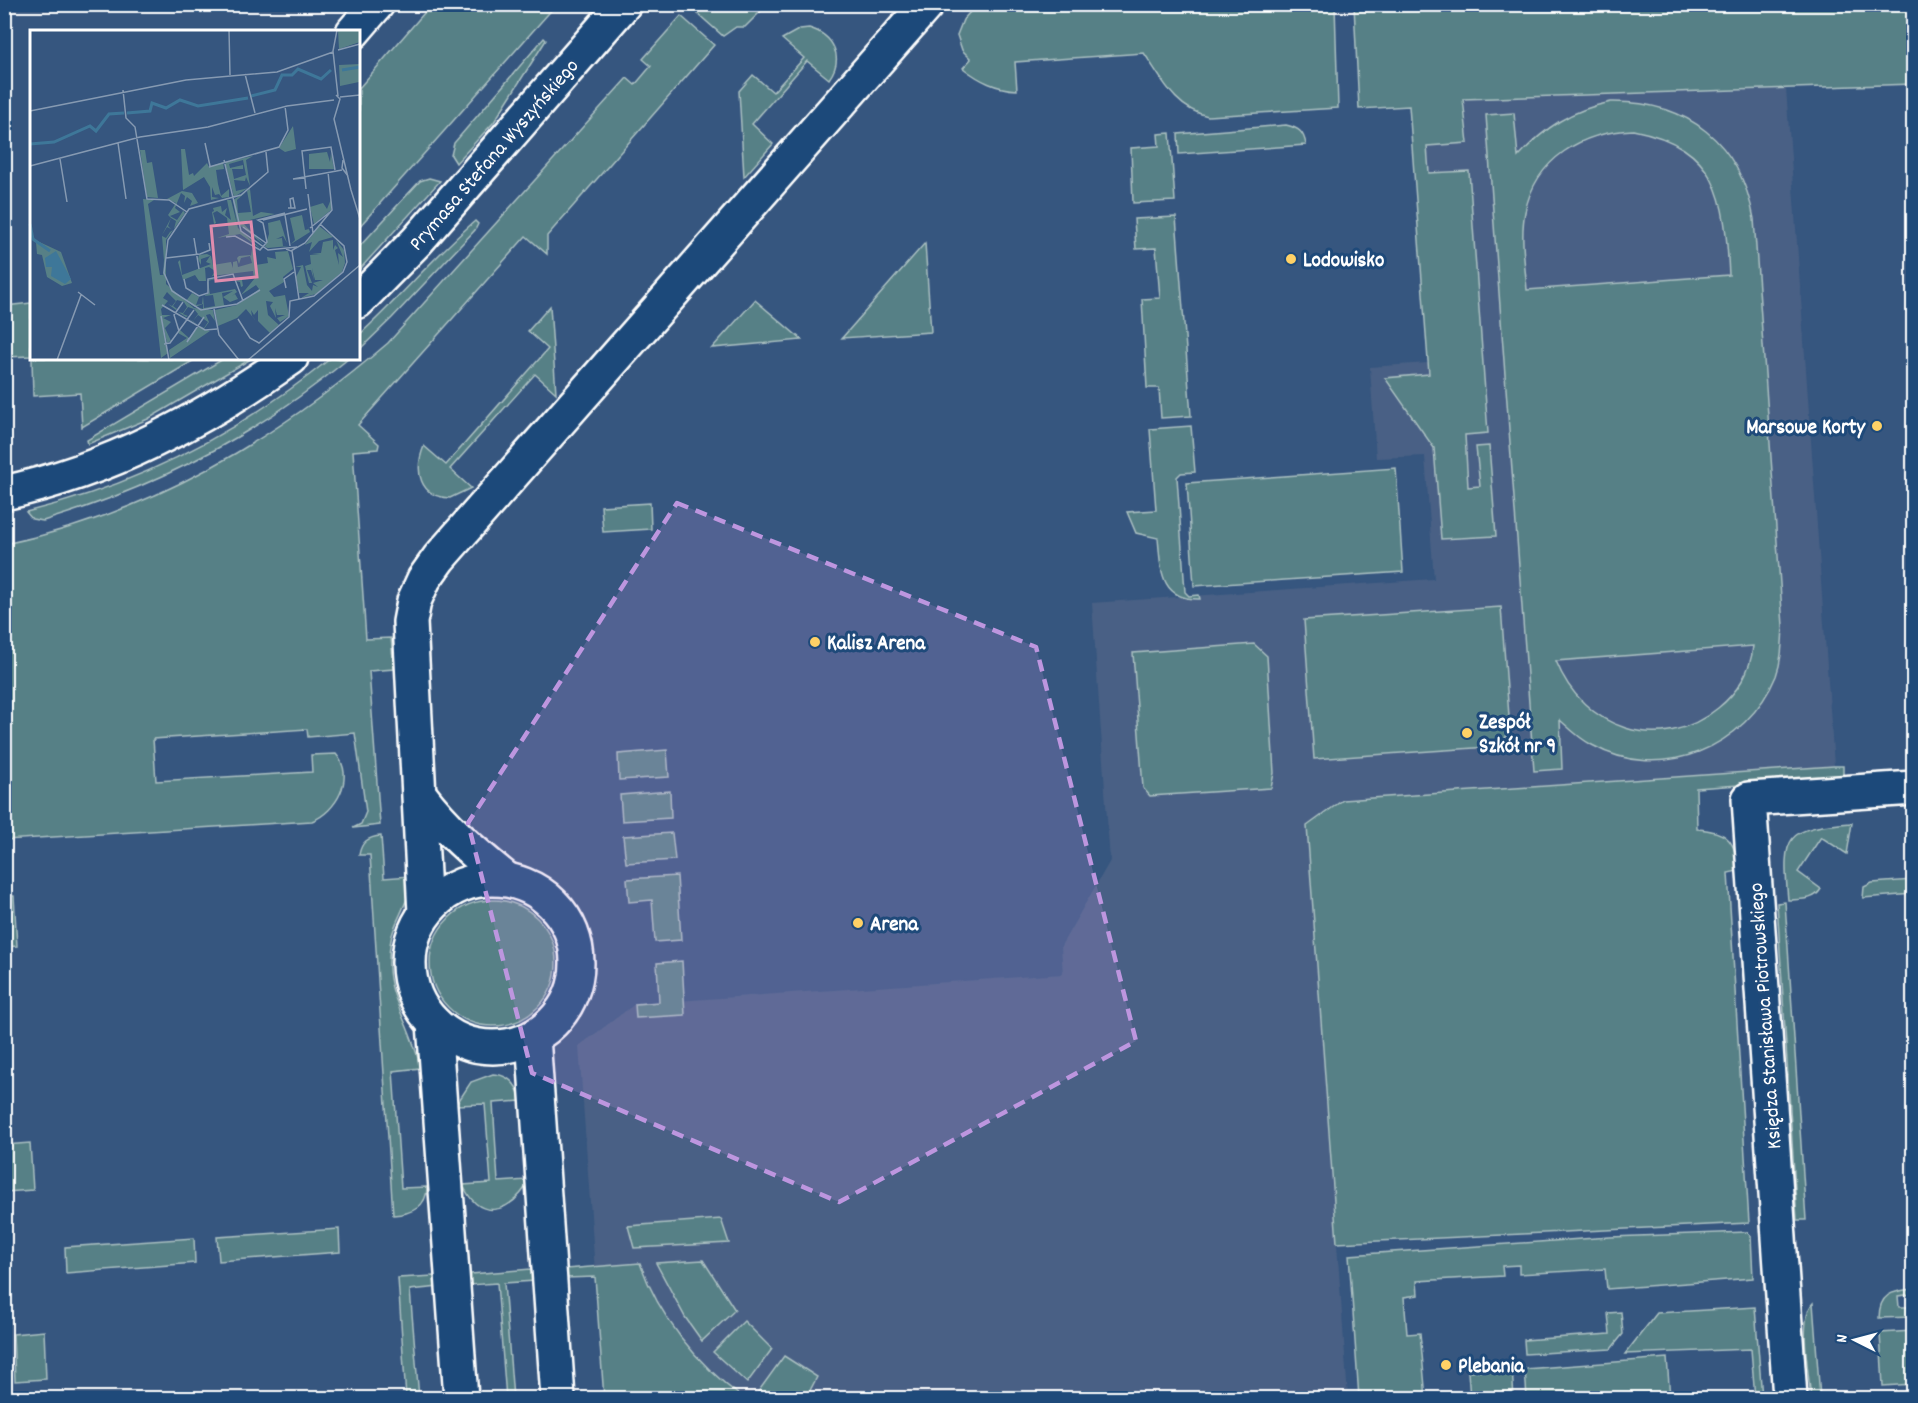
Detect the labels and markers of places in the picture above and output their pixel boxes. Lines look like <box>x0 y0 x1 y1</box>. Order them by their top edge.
place label: Lodowisko <box>1303 247 1384 277</box>
marker: Lodowisko <box>1284 252 1298 266</box>
place label: Marsowe Korty <box>1746 414 1866 444</box>
marker: Marsowe Korty <box>1870 419 1884 433</box>
place label: Kalisz Arena <box>827 630 926 660</box>
marker: Kalisz Arena <box>808 635 822 649</box>
place label: Zespół Szkół nr 9 <box>1479 709 1556 763</box>
marker: Zespół Szkół nr 9 <box>1460 726 1474 740</box>
place label: Arena <box>870 911 919 941</box>
marker: Arena <box>851 916 865 930</box>
place label: Plebania <box>1458 1353 1525 1383</box>
marker: Plebania <box>1439 1358 1453 1372</box>

